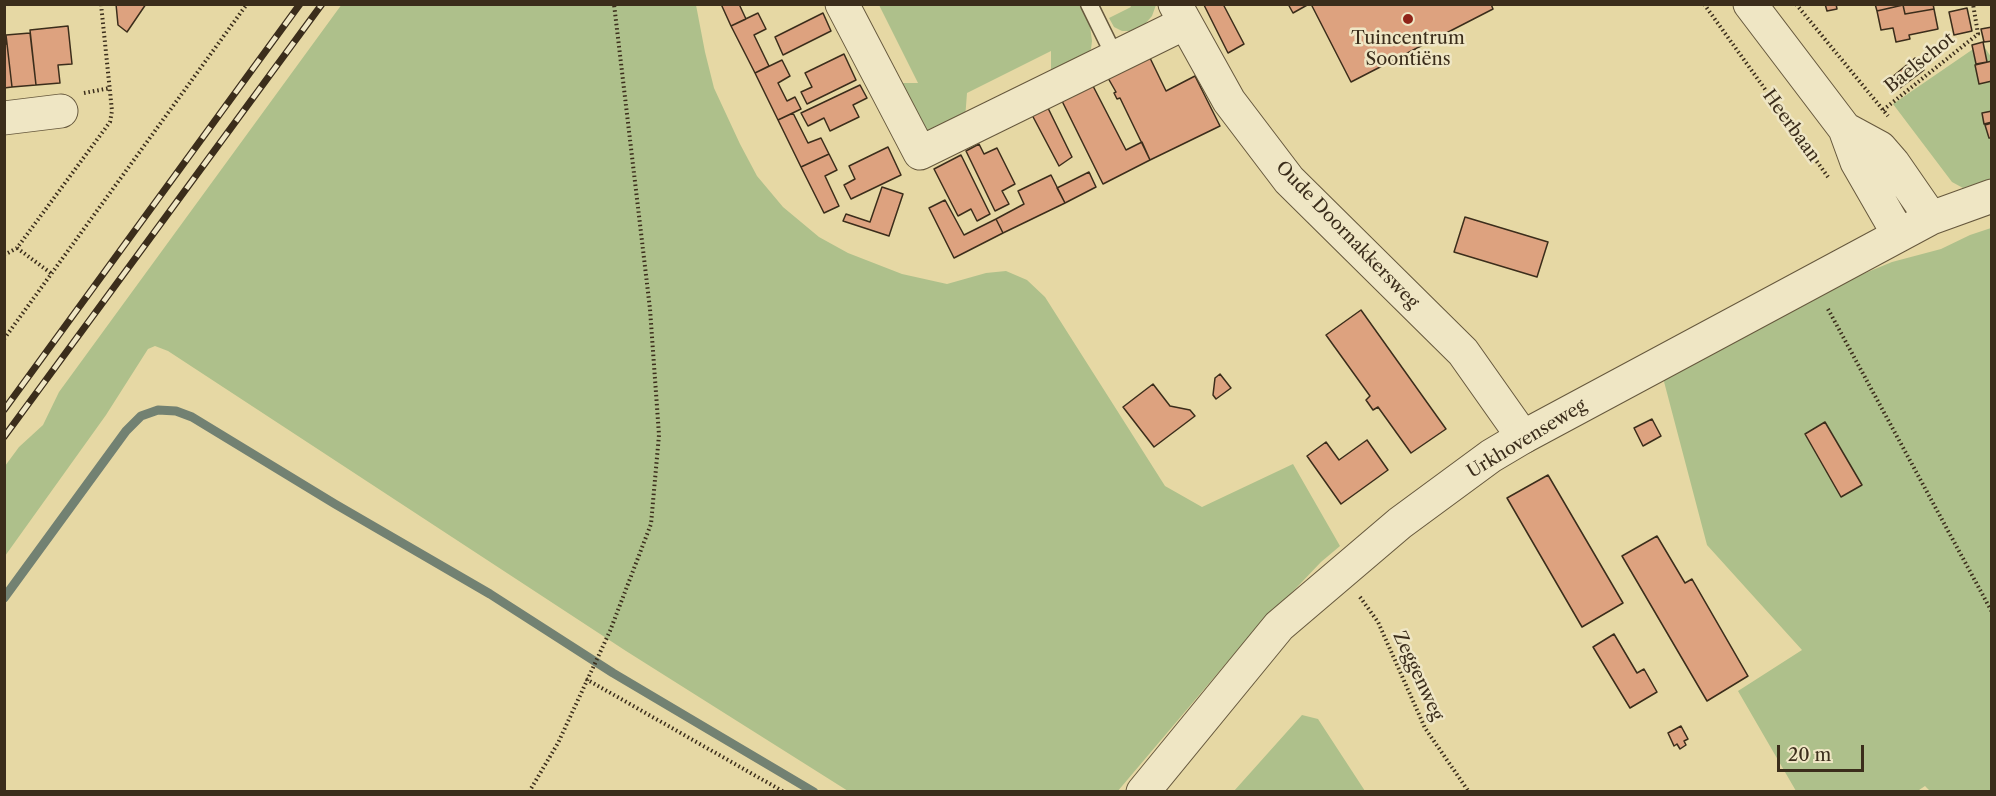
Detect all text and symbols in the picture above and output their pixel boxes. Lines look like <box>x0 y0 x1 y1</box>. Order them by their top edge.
marker: Tuincentrum Soontiëns <box>1401 12 1415 26</box>
place label: Tuincentrum Soontiëns <box>1351 28 1465 70</box>
street label: Baelschot <box>1881 28 1959 98</box>
street label: Heerbaan <box>1758 86 1824 166</box>
street label: Oude Doornakkersweg <box>1271 157 1423 313</box>
street label: Urkhovenseweg <box>1463 395 1591 483</box>
street label: Zeggenweg <box>1388 628 1448 724</box>
scale bar <box>1780 733 1867 771</box>
text: 20 m <box>1788 744 1831 766</box>

